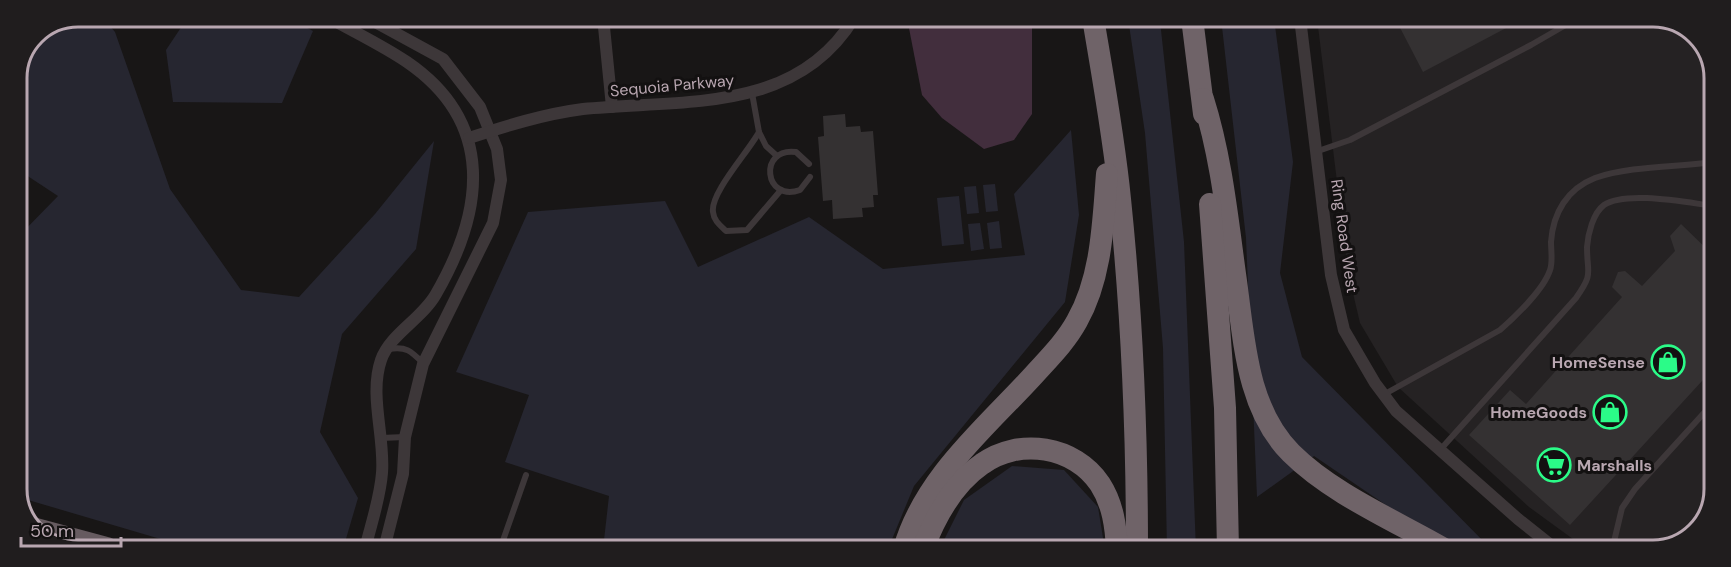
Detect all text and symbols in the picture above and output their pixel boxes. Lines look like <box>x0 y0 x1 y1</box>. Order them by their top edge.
street label: Sequoia Parkway <box>609 70 735 101</box>
street label: Ring Road West <box>1326 178 1363 294</box>
shop icon: HomeSense <box>1650 344 1686 380</box>
place label: HomeSense <box>1552 352 1645 373</box>
shop icon: HomeGoods <box>1592 394 1628 430</box>
place label: HomeGoods <box>1490 402 1587 423</box>
supermarket icon: Marshalls <box>1536 447 1572 483</box>
place label: Marshalls <box>1577 455 1652 476</box>
scale bar <box>21 510 122 548</box>
text: 50 m <box>30 519 74 543</box>

